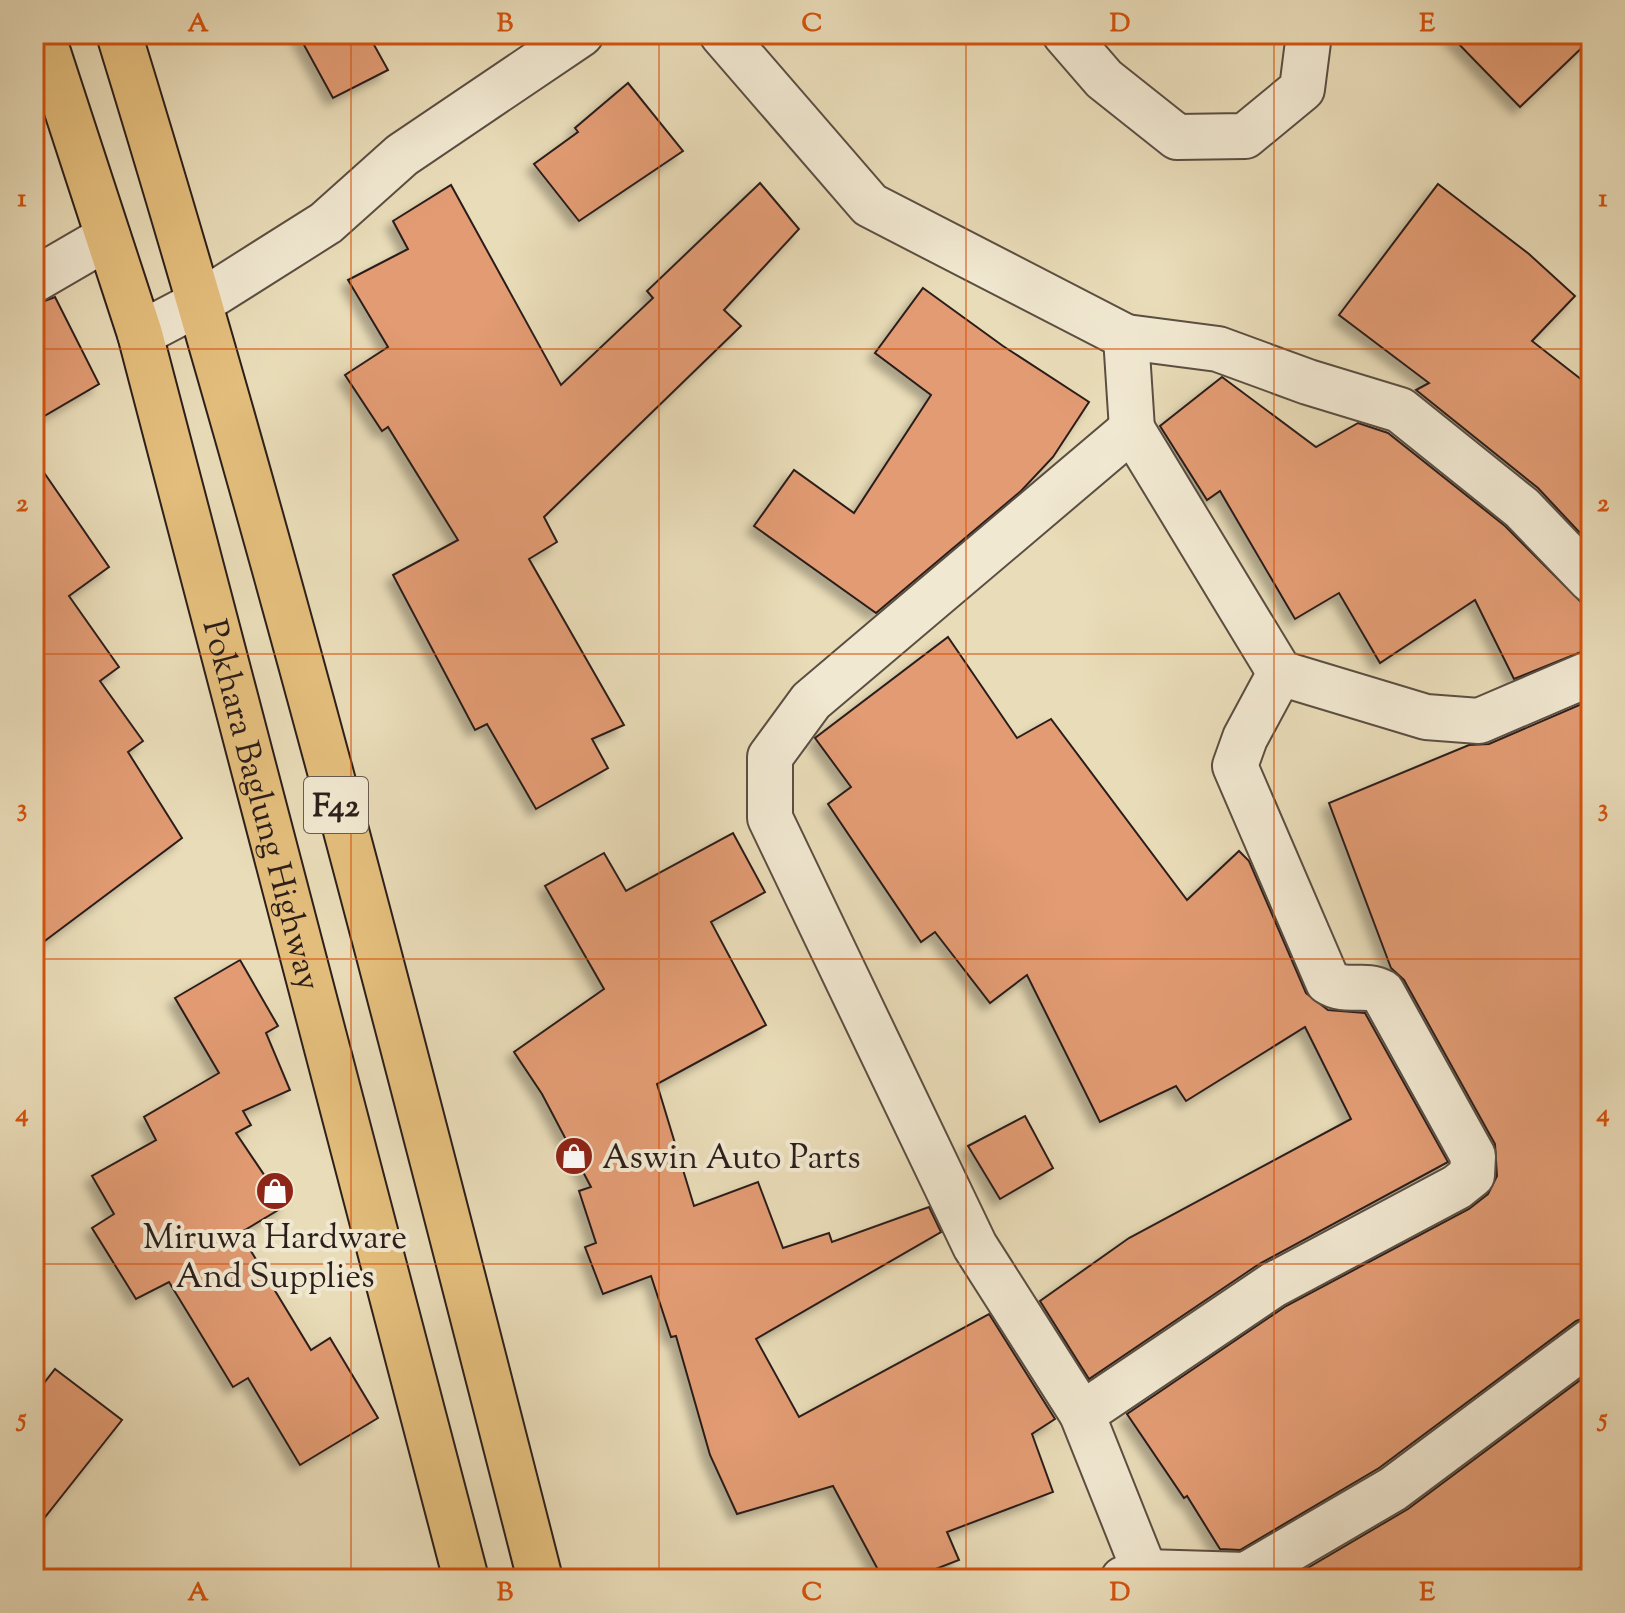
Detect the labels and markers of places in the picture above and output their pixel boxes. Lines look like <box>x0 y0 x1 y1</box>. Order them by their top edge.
shop icon: Aswin Auto Parts <box>553 1135 595 1177</box>
place label: Aswin Auto Parts <box>602 1135 861 1184</box>
shop icon: Miruwa Hardware And Supplies <box>254 1170 296 1212</box>
place label: Miruwa Hardware And Supplies <box>143 1215 407 1303</box>

